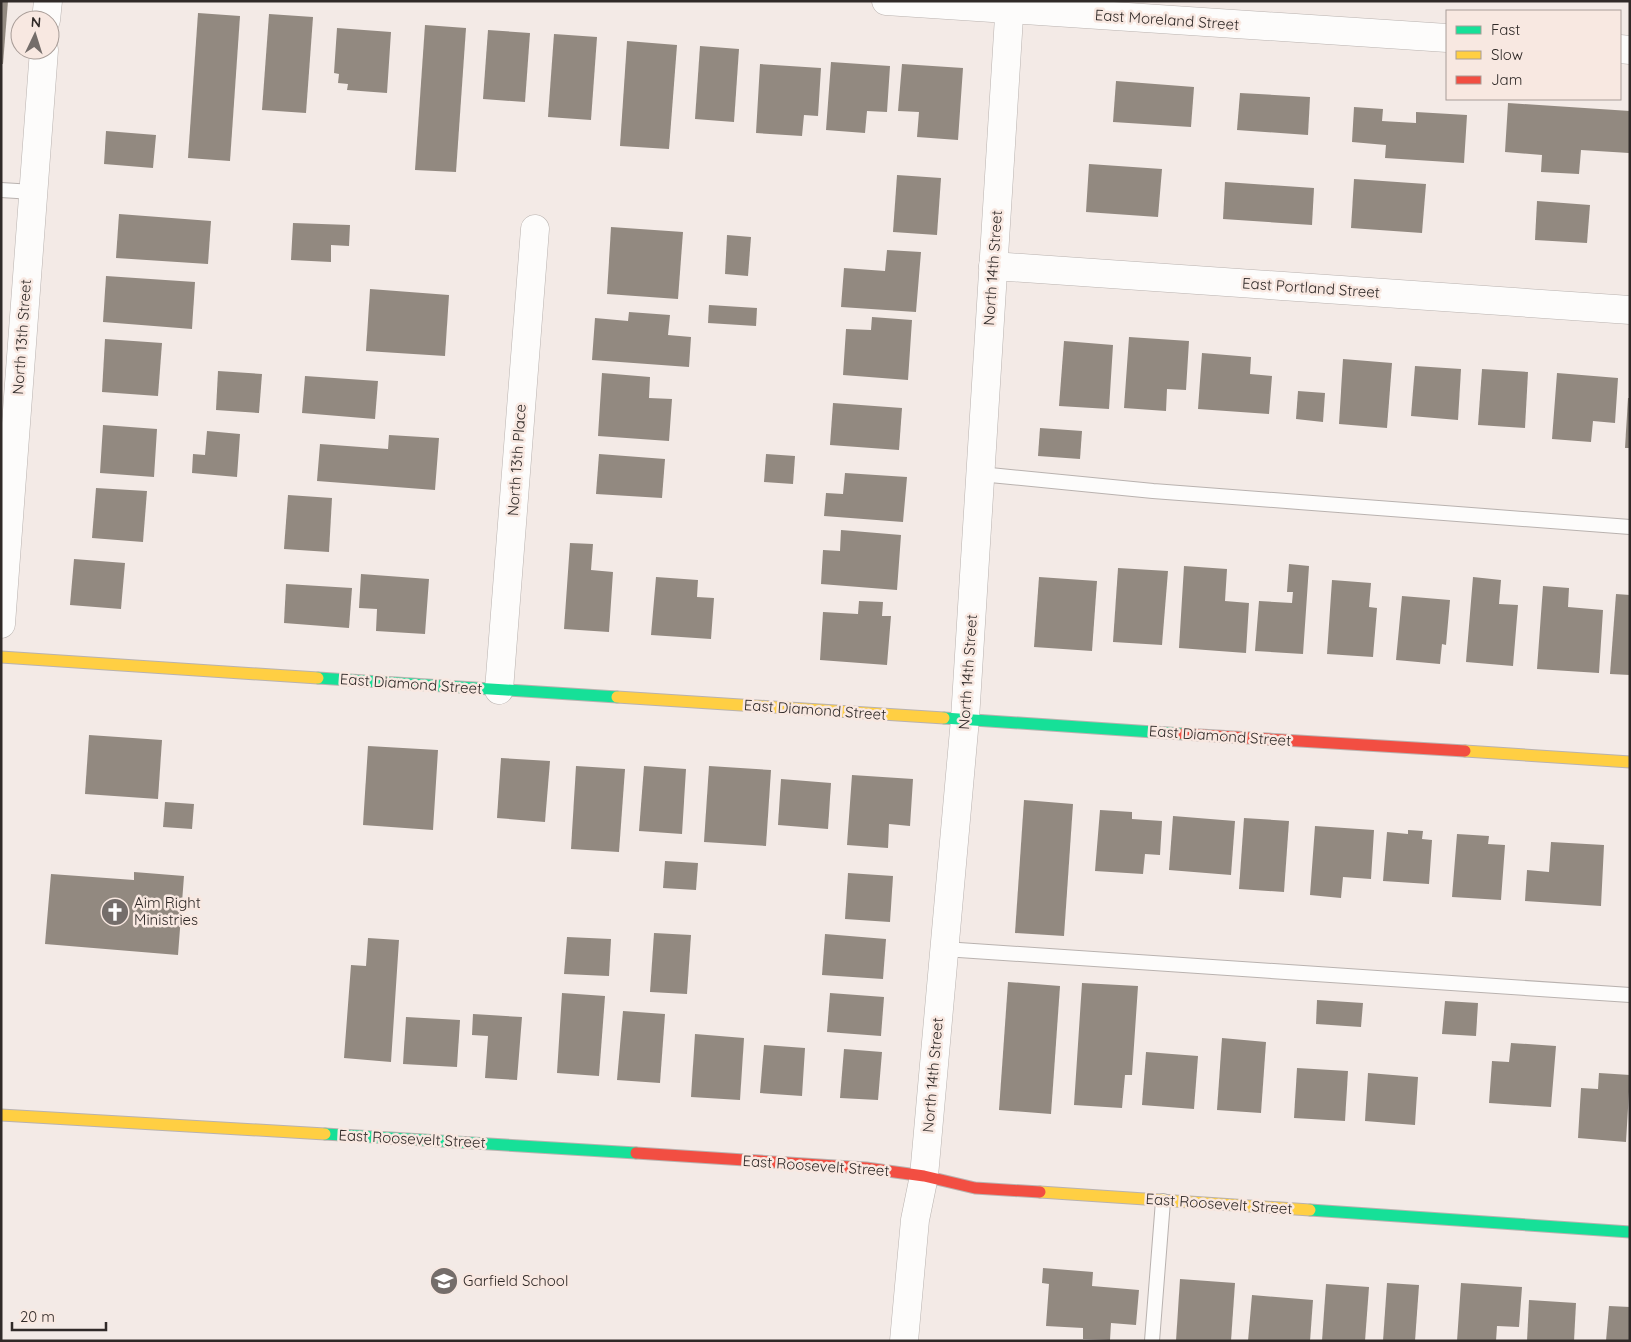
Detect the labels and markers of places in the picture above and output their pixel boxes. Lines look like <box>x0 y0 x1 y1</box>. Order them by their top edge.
place label: Aim Right Ministries <box>134 893 201 929</box>
church icon: Aim Right Ministries <box>100 897 130 927</box>
school or university icon: Garfield School <box>429 1266 459 1296</box>
place label: Garfield School <box>463 1271 568 1290</box>

